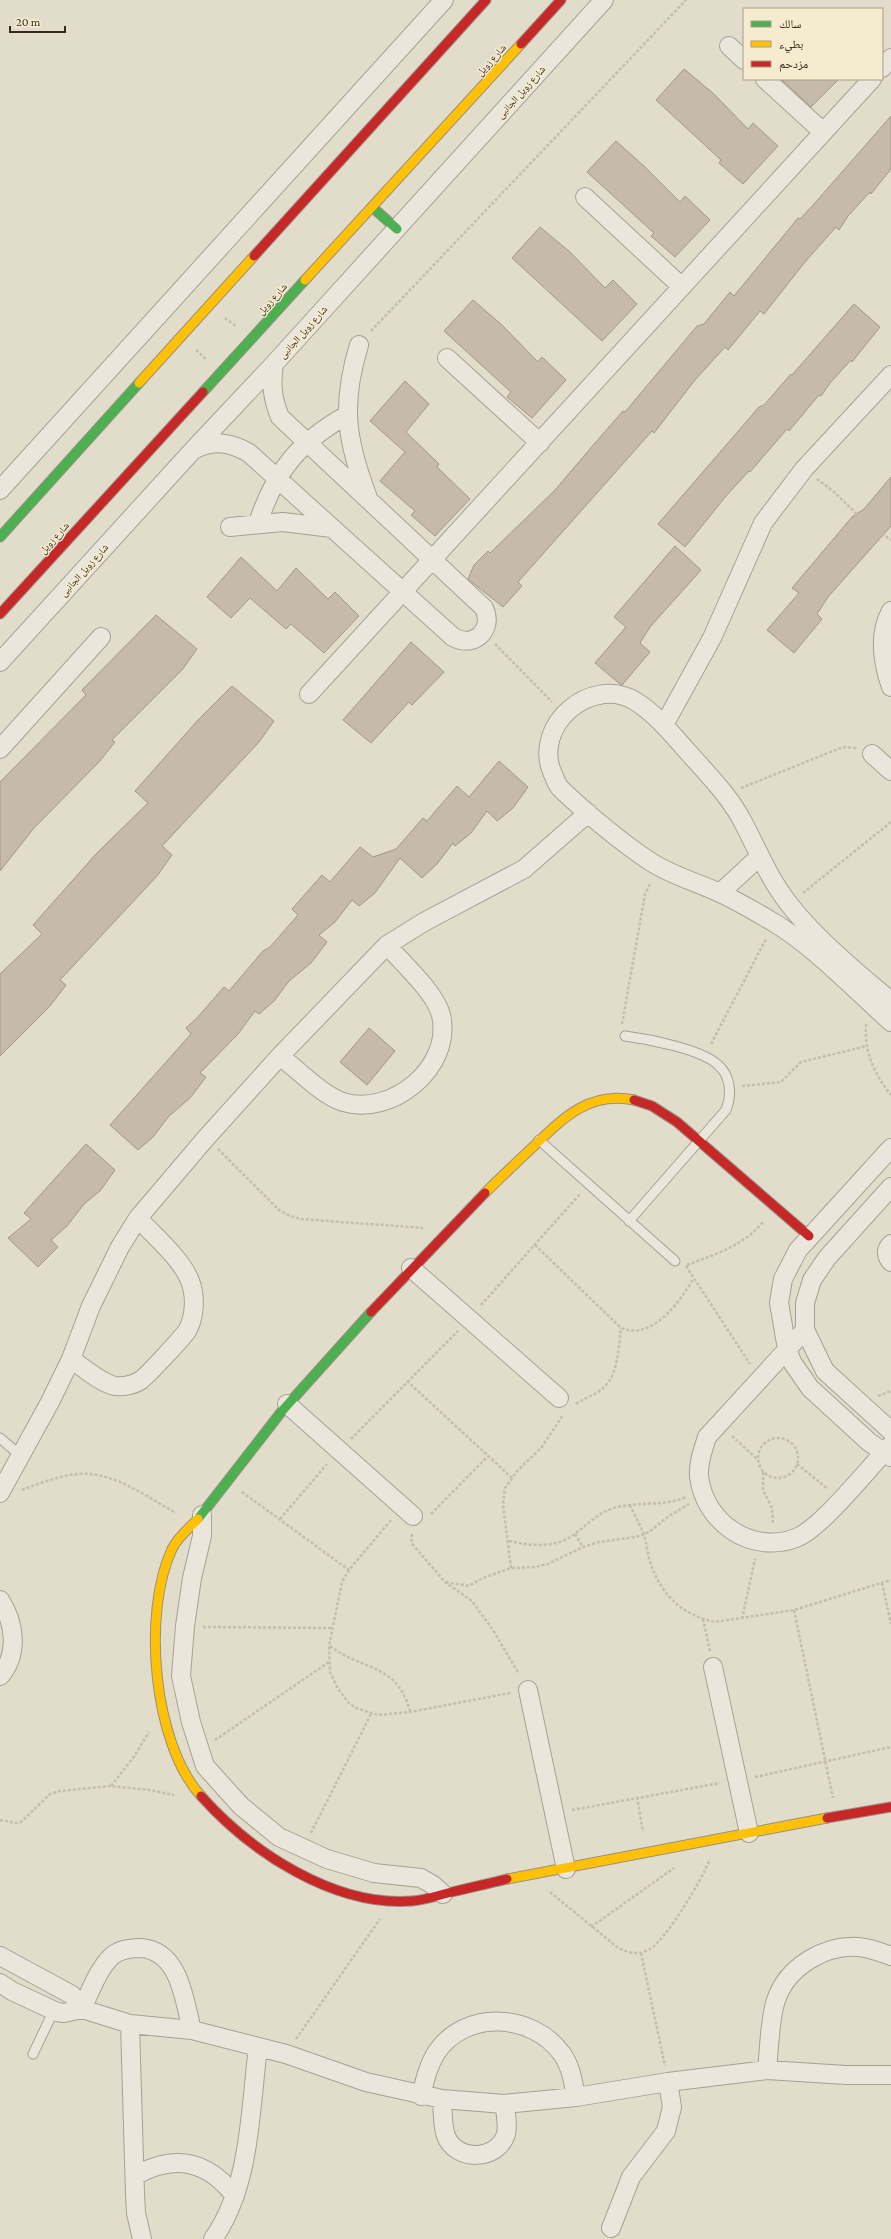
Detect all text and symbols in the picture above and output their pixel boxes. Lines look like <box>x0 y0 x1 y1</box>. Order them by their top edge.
scale bar <box>10 8 65 34</box>
legend <box>743 8 883 80</box>
text: 20 m <box>16 15 41 29</box>
text: سالك <box>779 17 801 31</box>
text: بطيء <box>779 37 803 54</box>
street label: شارع زويل <box>474 42 509 79</box>
text: مزدحم <box>779 57 808 72</box>
street label: شارع زويل الجانبى <box>495 63 548 121</box>
street label: شارع زويل <box>255 281 290 318</box>
street label: شارع زويل الجانبى <box>277 303 330 361</box>
street label: شارع زويل <box>37 520 72 557</box>
street label: شارع زويل الجانبى <box>58 541 111 599</box>

